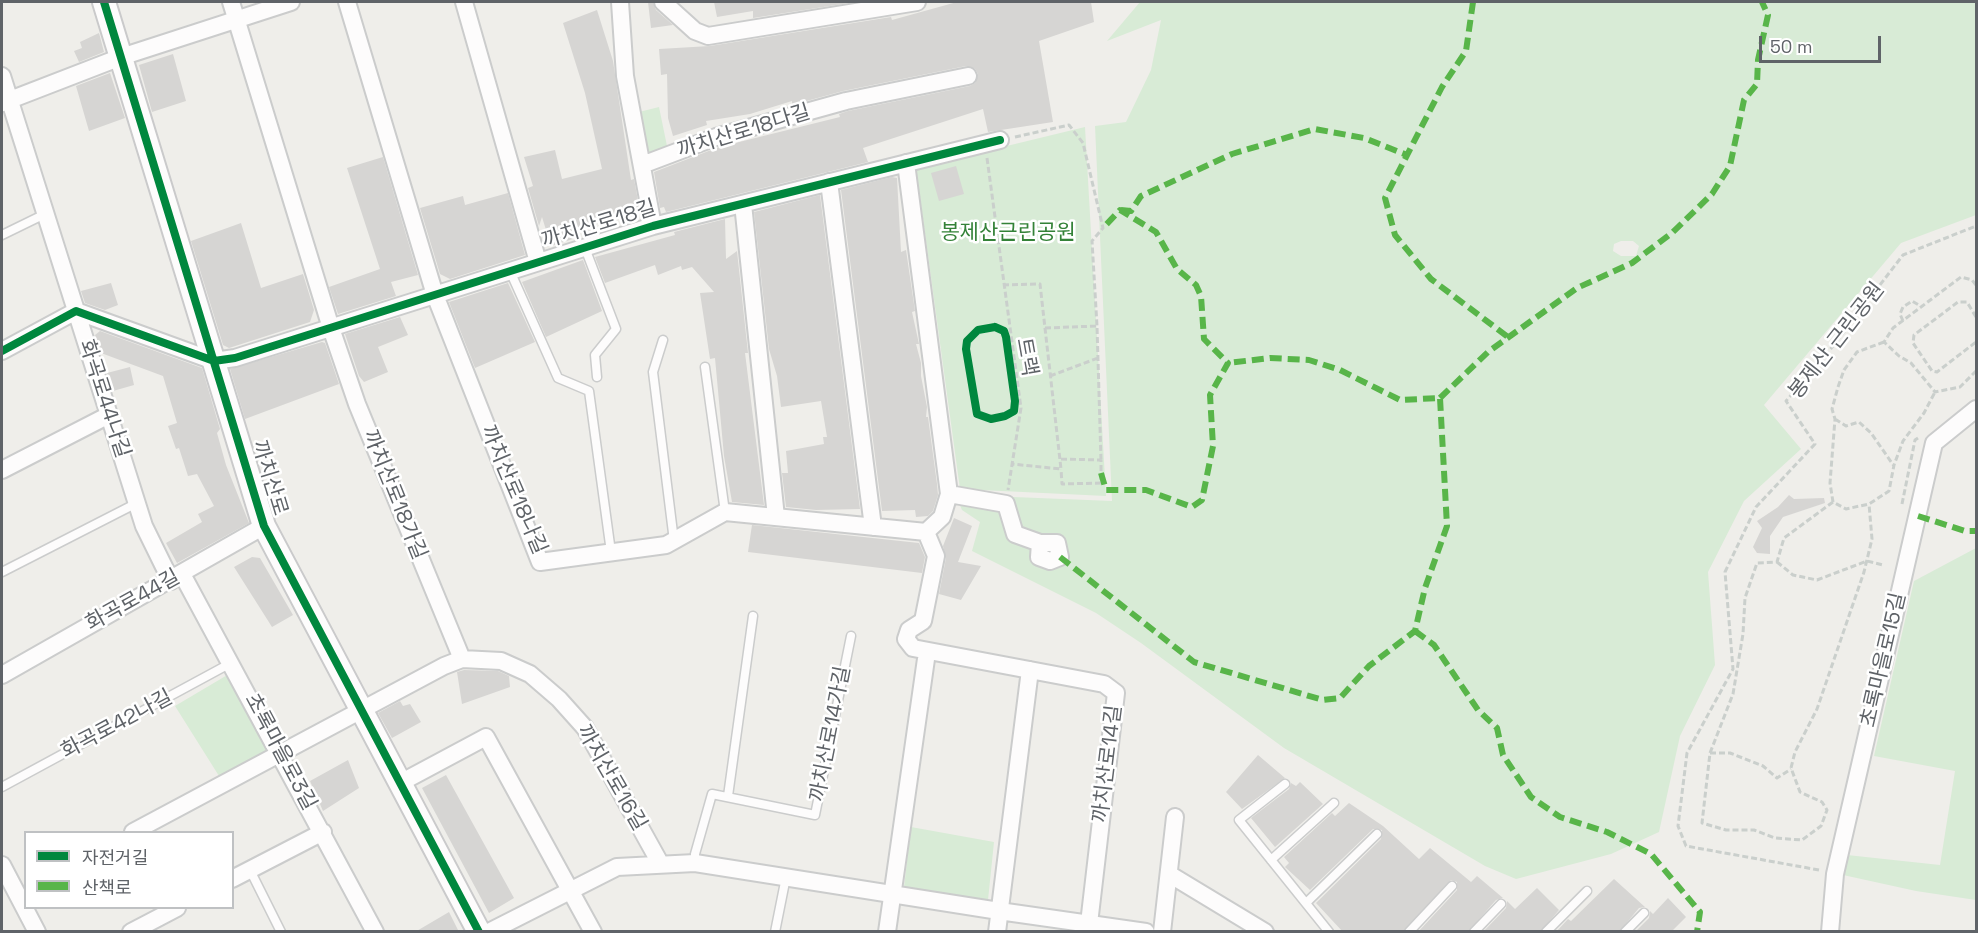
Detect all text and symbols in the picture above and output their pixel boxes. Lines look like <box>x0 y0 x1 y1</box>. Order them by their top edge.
scale bar <box>1762 24 1884 62</box>
text: 50 m <box>1770 35 1812 58</box>
street label: 까치산로18다길 <box>674 100 814 164</box>
street label: 까치산로18길 <box>539 196 659 254</box>
park label: 봉제산근린공원 <box>940 220 1076 246</box>
street label: 봉제산 근린공원 <box>1784 278 1890 404</box>
street label: 트랙 <box>1010 336 1042 378</box>
street label: 화곡로44나길 <box>73 337 135 461</box>
street label: 까치산로18나길 <box>474 422 552 558</box>
street label: 까치산로18가길 <box>357 426 431 564</box>
street label: 까치산로 <box>246 437 292 519</box>
street label: 화곡로44길 <box>82 565 184 637</box>
street label: 초록마을로15길 <box>1856 590 1912 730</box>
street label: 까치산로14가길 <box>805 664 857 804</box>
street label: 화곡로42나길 <box>57 685 177 765</box>
street label: 초록마을로3길 <box>239 689 321 815</box>
street label: 까치산로14길 <box>1088 704 1128 824</box>
street label: 까치산로16길 <box>571 721 651 835</box>
legend <box>24 831 234 909</box>
text: 자전거길 <box>82 846 148 869</box>
text: 산책로 <box>82 876 132 899</box>

